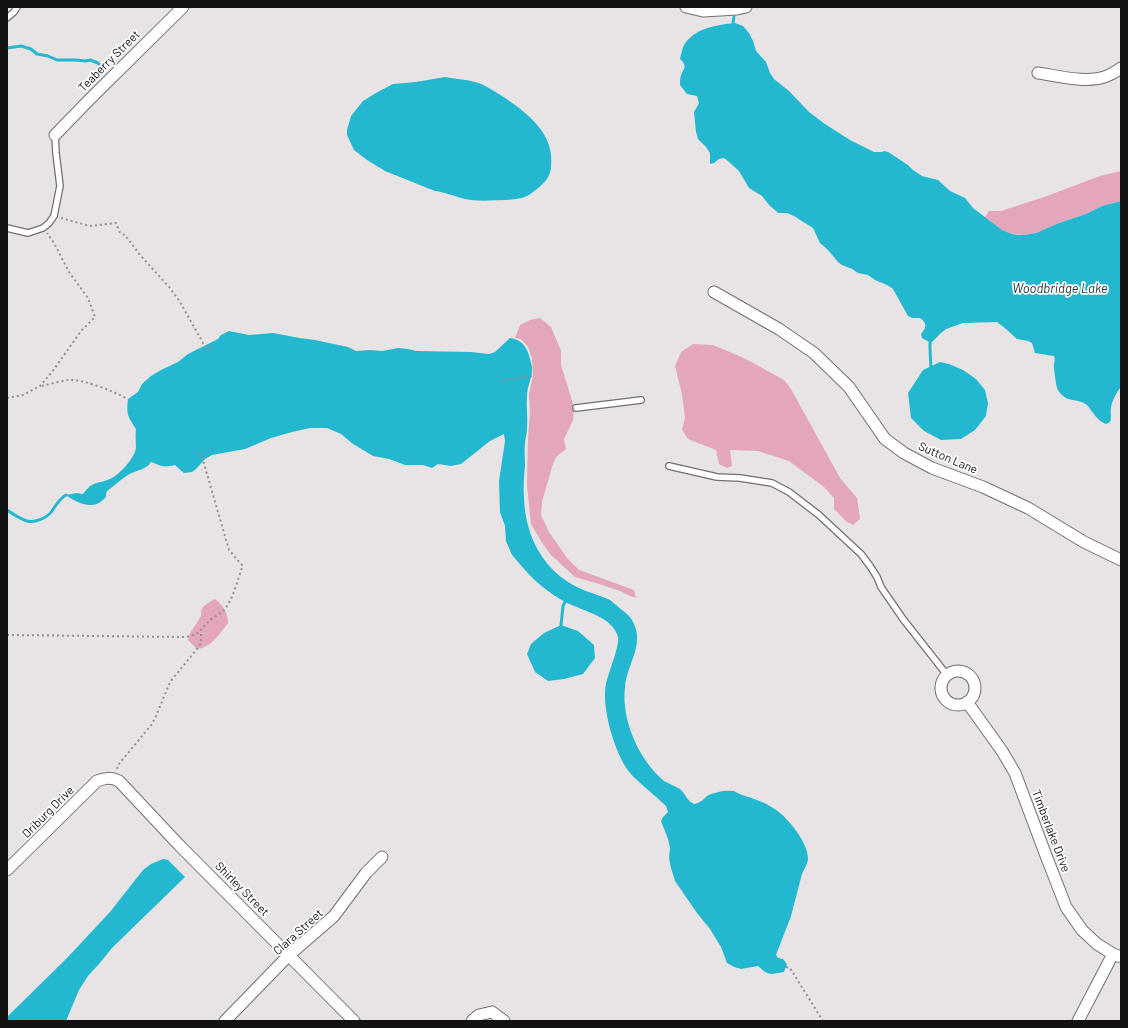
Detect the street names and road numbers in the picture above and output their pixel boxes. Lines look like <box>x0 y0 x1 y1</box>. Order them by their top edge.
street label: Teaberry Street <box>75 27 143 95</box>
street label: Sutton Lane <box>916 439 980 477</box>
street label: Driburg Drive <box>19 783 77 841</box>
street label: Timberlake Drive <box>1029 788 1073 874</box>
street label: Shirley Street <box>212 859 272 919</box>
street label: Clara Street <box>270 906 326 958</box>

